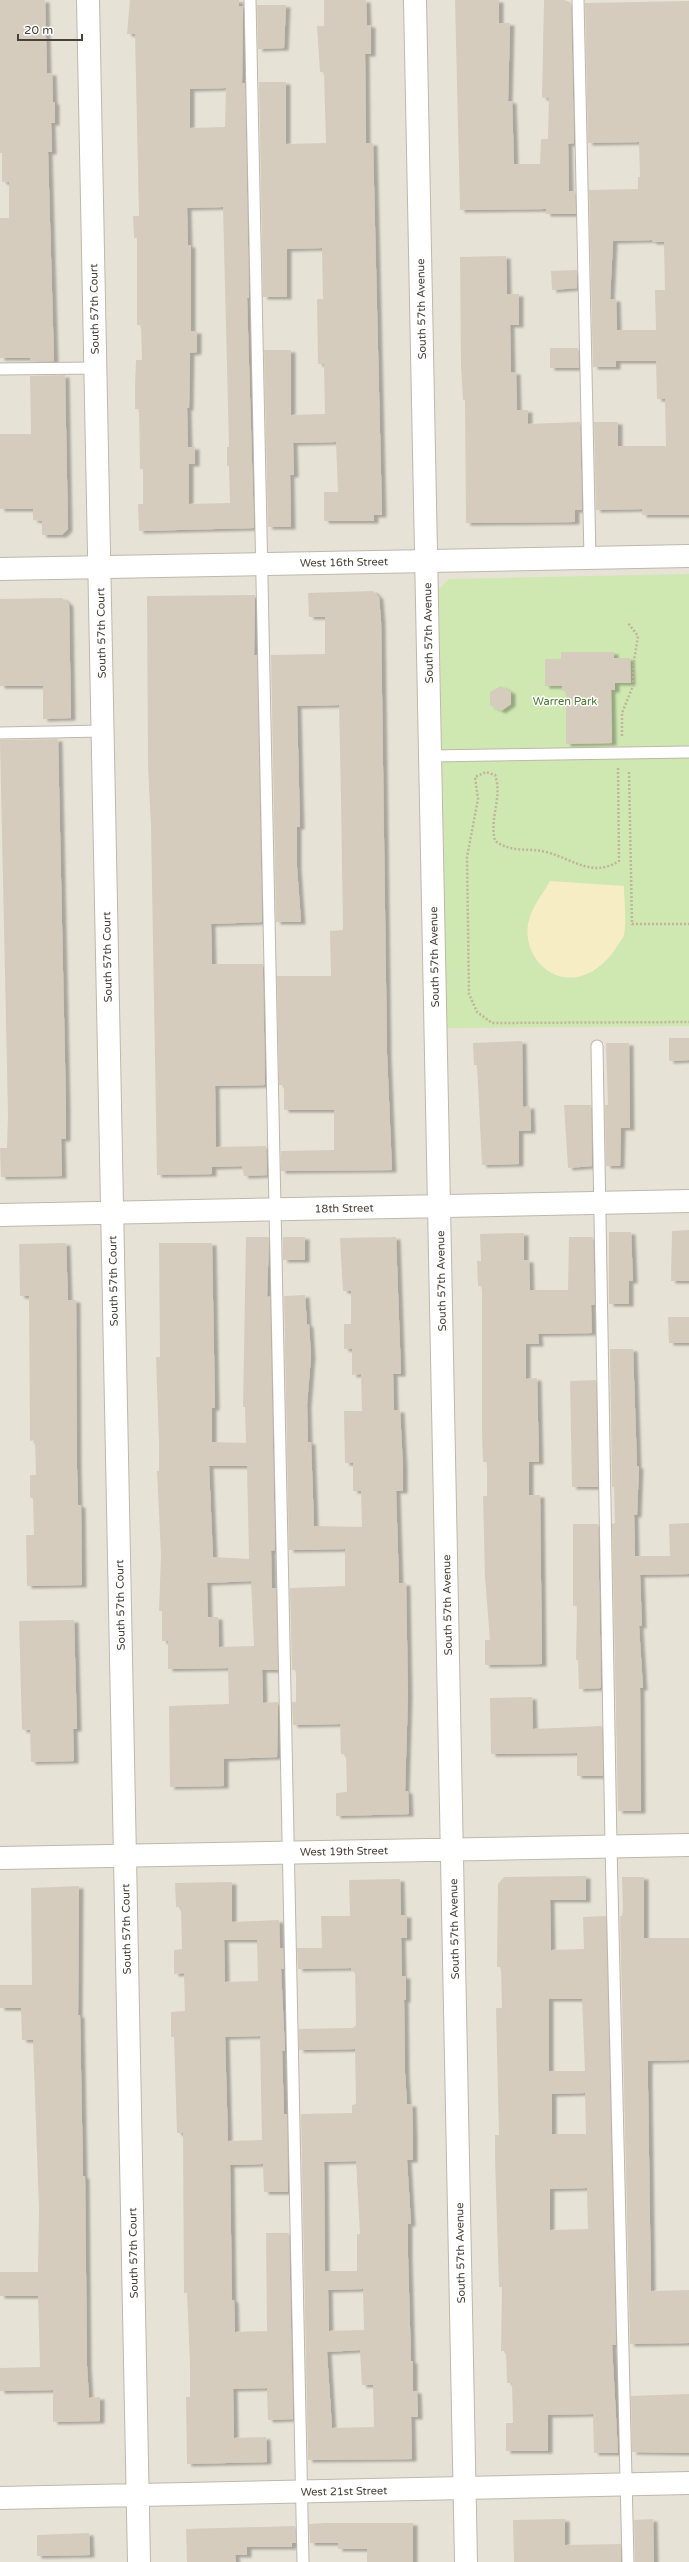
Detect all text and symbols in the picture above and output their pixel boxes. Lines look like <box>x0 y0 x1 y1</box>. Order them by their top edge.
scale bar <box>18 16 82 42</box>
text: 20 m <box>24 23 53 37</box>
street label: South 57th Avenue <box>414 258 429 360</box>
street label: South 57th Court <box>87 263 102 354</box>
street label: West 16th Street <box>300 555 388 570</box>
street label: South 57th Avenue <box>421 582 436 684</box>
street label: South 57th Court <box>94 587 109 678</box>
park label: Warren Park <box>533 695 597 708</box>
street label: South 57th Avenue <box>427 906 442 1008</box>
street label: South 57th Court <box>100 911 115 1002</box>
street label: 18th Street <box>314 1201 374 1216</box>
street label: South 57th Avenue <box>434 1230 449 1332</box>
street label: South 57th Court <box>106 1235 121 1326</box>
street label: South 57th Avenue <box>440 1554 455 1656</box>
street label: South 57th Court <box>113 1559 128 1650</box>
street label: West 19th Street <box>300 1844 388 1859</box>
street label: South 57th Avenue <box>447 1878 462 1980</box>
street label: South 57th Court <box>119 1883 134 1974</box>
street label: South 57th Avenue <box>453 2202 468 2304</box>
street label: South 57th Court <box>126 2207 141 2298</box>
street label: West 21st Street <box>301 2484 387 2499</box>

